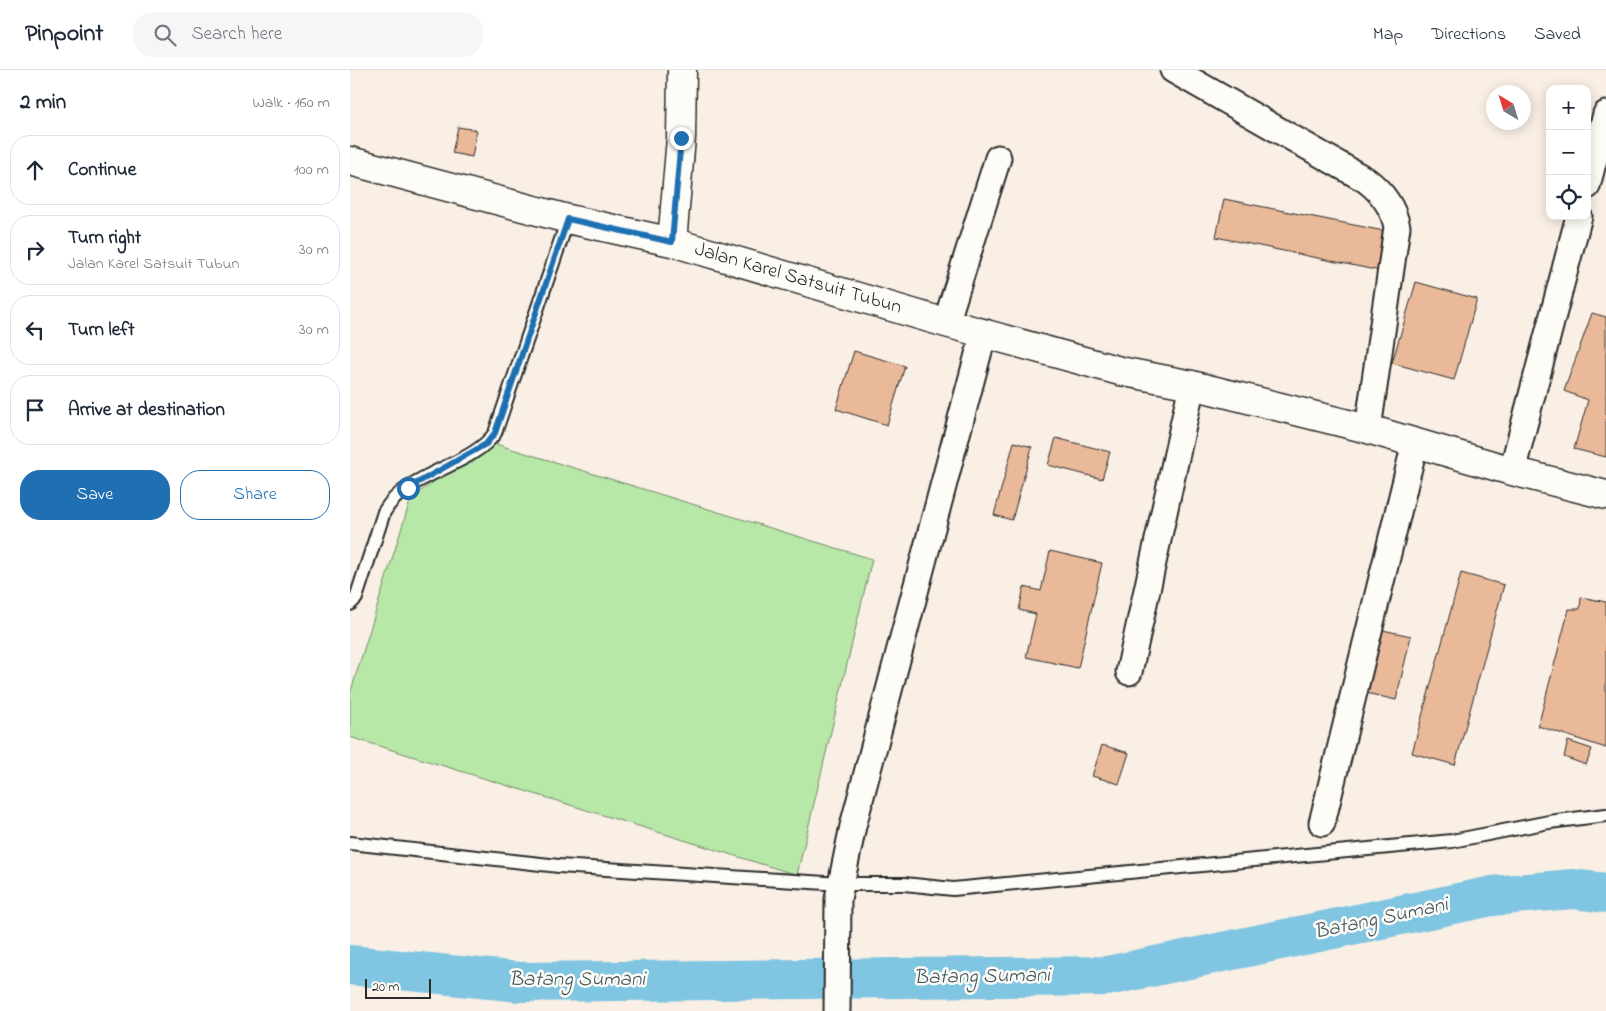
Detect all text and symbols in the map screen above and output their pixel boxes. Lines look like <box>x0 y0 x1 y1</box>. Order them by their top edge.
search box <box>133 12 483 57</box>
text: Pinpoint <box>25 17 103 52</box>
icon: search <box>151 21 179 49</box>
text: Search here <box>191 21 282 48</box>
text: Map <box>1373 22 1403 48</box>
text: Directions <box>1431 22 1506 48</box>
text: Saved <box>1534 22 1581 48</box>
north arrow <box>1486 85 1531 130</box>
map controls <box>1546 85 1591 220</box>
button: + <box>1546 85 1591 130</box>
text: 2 min <box>20 88 66 118</box>
text: Walk · 160 m <box>252 91 330 115</box>
route end <box>670 127 693 150</box>
button: − <box>1546 130 1591 175</box>
icon: ahead <box>21 156 49 184</box>
text: Continue <box>68 157 136 184</box>
text: 100 m <box>294 158 329 182</box>
button: locate <box>1546 175 1591 220</box>
text: Turn right <box>68 225 141 252</box>
icon: right <box>21 236 49 264</box>
street label: Jalan Karel Satsuit Tubun <box>691 236 905 323</box>
text: 30 m <box>299 238 329 262</box>
text: Jalan Karel Satsuit Tubun <box>68 252 239 276</box>
icon: left <box>21 316 49 344</box>
text: Turn left <box>68 317 135 344</box>
text: 30 m <box>299 318 329 342</box>
icon: arrive <box>21 396 49 424</box>
text: Arrive at destination <box>68 397 225 424</box>
button: Save <box>20 470 170 520</box>
button: Share <box>180 470 330 520</box>
route start <box>397 477 420 500</box>
water label: Batang Sumani <box>1311 890 1453 949</box>
water label: Batang Sumani <box>914 961 1053 994</box>
water label: Batang Sumani <box>509 965 647 996</box>
scale bar <box>365 976 431 999</box>
text: 20 m <box>372 977 399 998</box>

